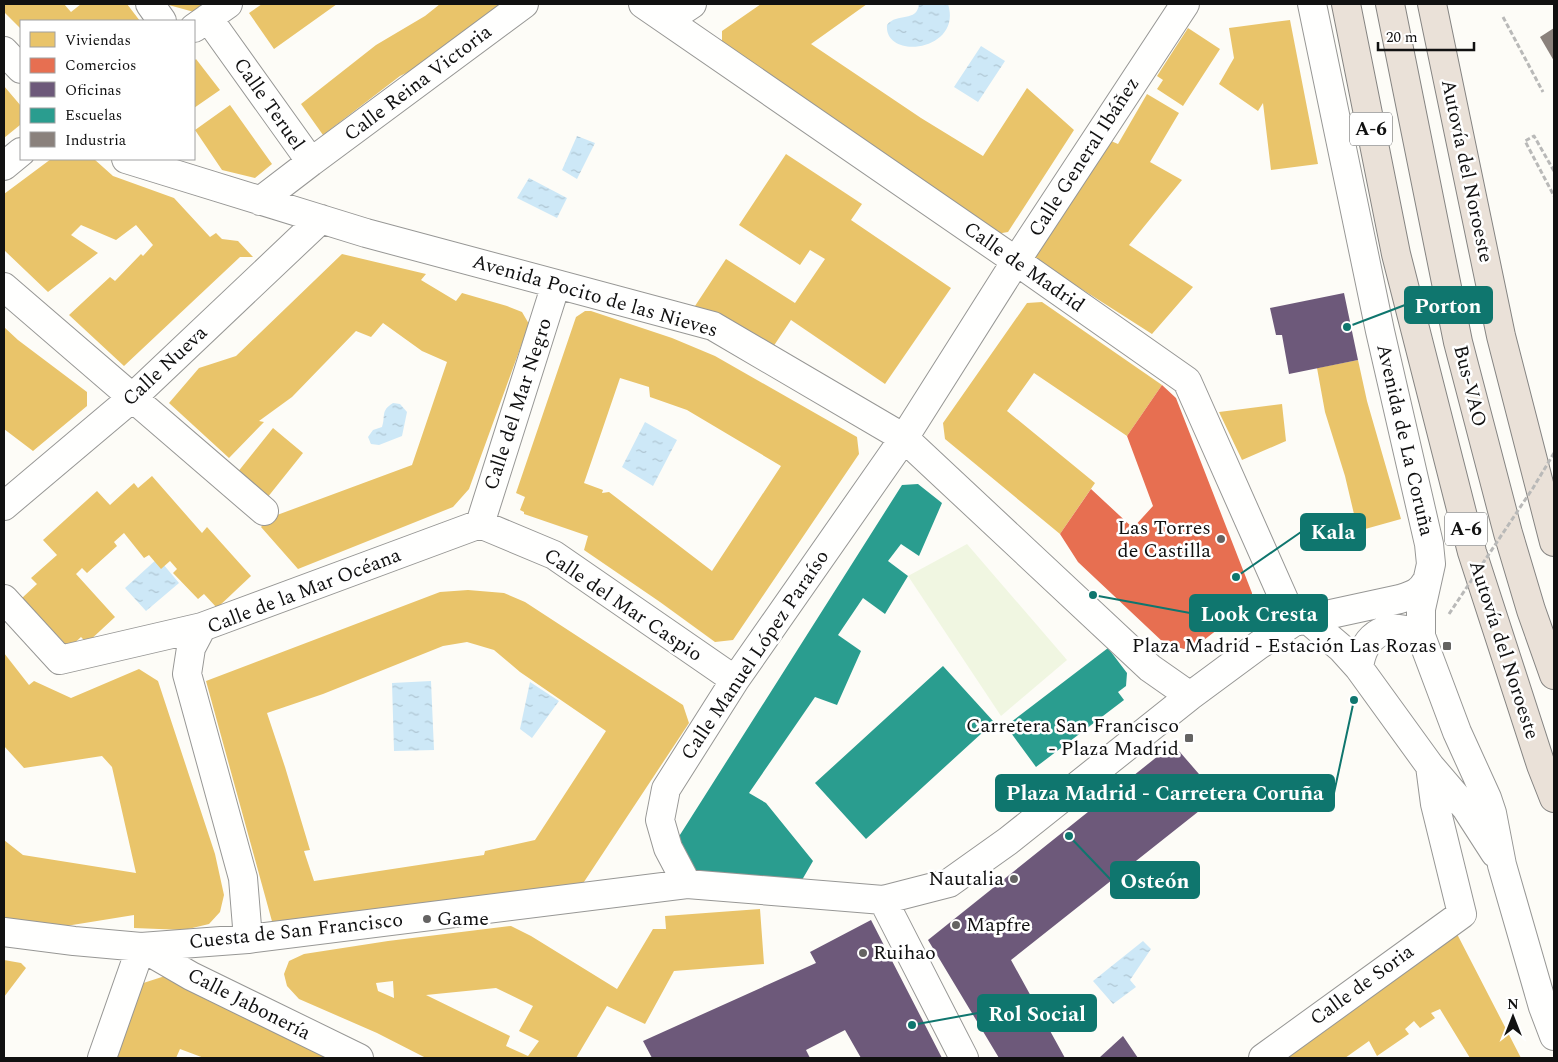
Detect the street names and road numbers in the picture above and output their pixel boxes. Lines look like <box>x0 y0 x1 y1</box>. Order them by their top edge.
street label: Calle Reina Victoria <box>338 17 499 149</box>
street label: Calle Teruel <box>226 51 312 157</box>
street label: Calle General Ibáñez <box>1021 71 1147 243</box>
street label: Autovía del Noroeste <box>1433 77 1501 265</box>
road number: A-6 <box>1350 112 1392 146</box>
street label: Calle de Madrid <box>957 214 1091 320</box>
street label: Avenida Pocito de las Nieves <box>469 247 721 345</box>
street label: Calle del Mar Negro <box>476 314 560 494</box>
street label: Calle Nueva <box>116 318 214 413</box>
street label: Avenida de La Coruña <box>1368 341 1442 539</box>
street label: Bus-VAO <box>1445 342 1495 430</box>
road number: A-6 <box>1445 512 1487 546</box>
street label: Calle de la Mar Océana <box>203 540 406 642</box>
street label: Calle del Mar Caspio <box>538 541 708 669</box>
street label: Calle Manuel López Paraíso <box>673 544 837 766</box>
street label: Autovía del Noroeste <box>1461 557 1547 743</box>
street label: Cuesta de San Francisco <box>187 905 405 957</box>
street label: Calle de Soria <box>1304 937 1420 1033</box>
street label: Calle Jabonería <box>182 960 316 1048</box>

